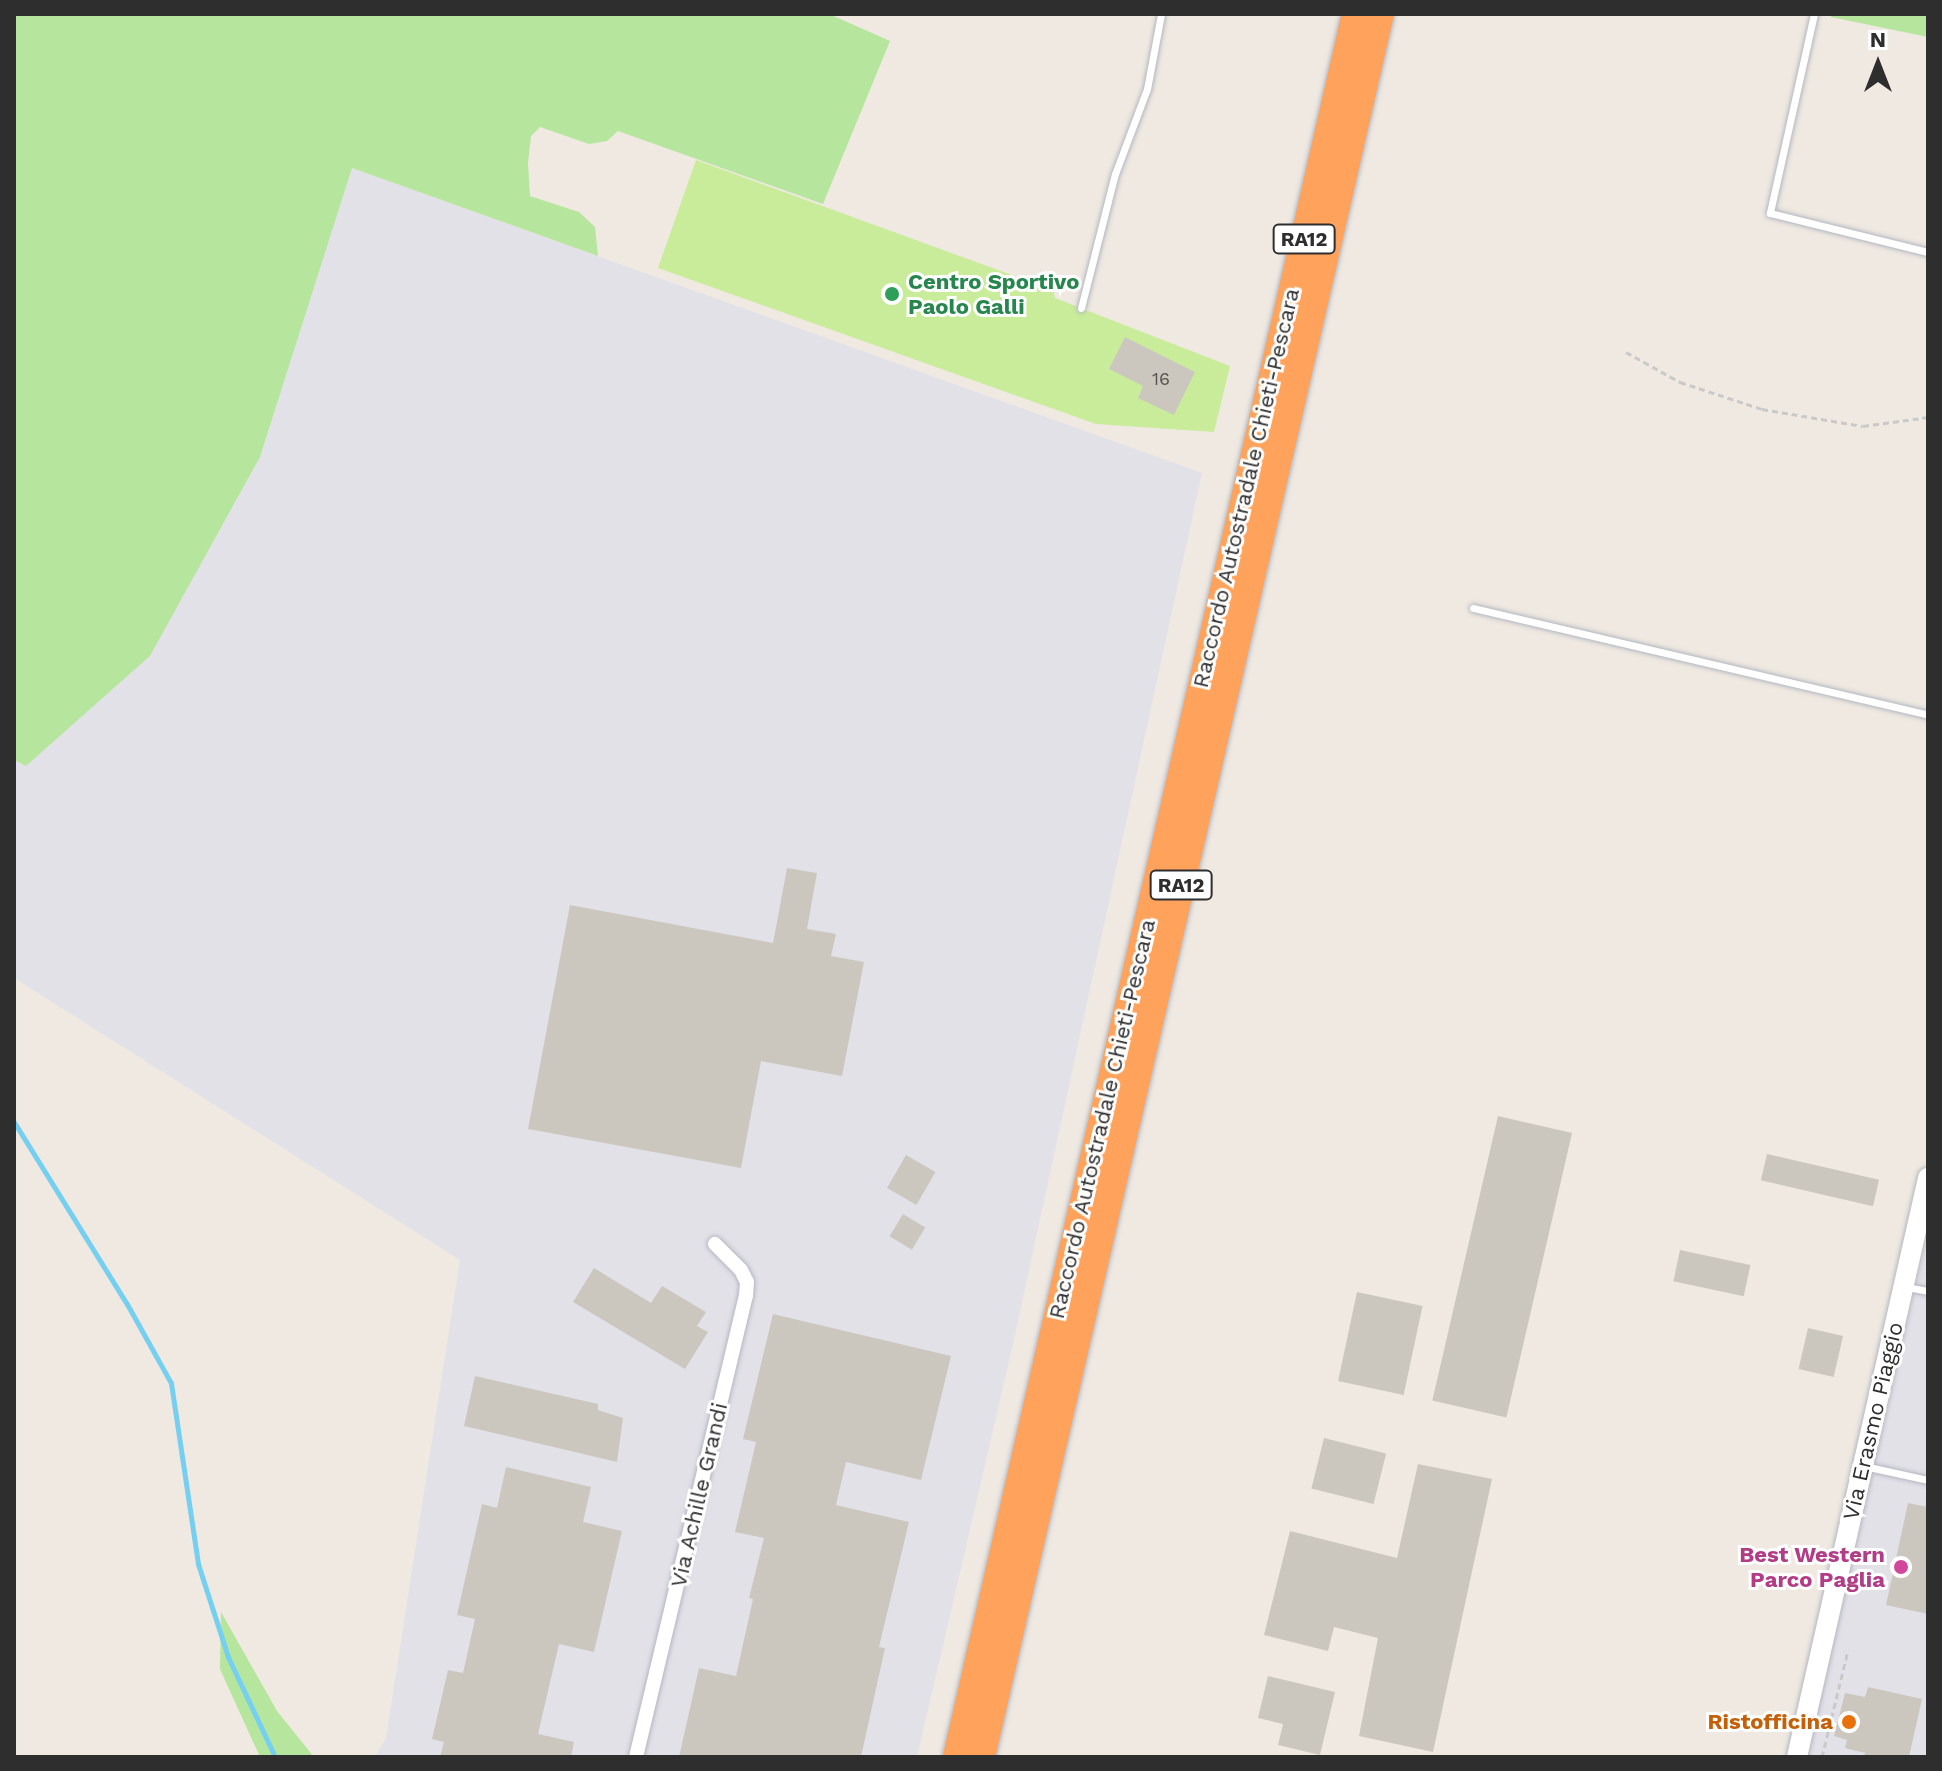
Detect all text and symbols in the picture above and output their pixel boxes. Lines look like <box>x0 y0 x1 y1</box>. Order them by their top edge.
north arrow <box>1838 24 1918 104</box>
text: N <box>1870 27 1886 52</box>
road number: RA12 <box>1272 223 1336 255</box>
place label: Centro Sportivo Paolo Galli <box>908 268 1079 320</box>
marker: Centro Sportivo Paolo Galli <box>883 285 901 303</box>
street label: Raccordo Autostradale Chieti-Pescara <box>1187 285 1305 691</box>
house number: 16 <box>1152 368 1170 390</box>
road number: RA12 <box>1149 869 1213 901</box>
street label: Raccordo Autostradale Chieti-Pescara <box>1043 916 1161 1322</box>
street label: Via Erasmo Piaggio <box>1837 1319 1909 1523</box>
street label: Via Achille Grandi <box>665 1399 733 1591</box>
place label: Best Western Parco Paglia <box>1739 1541 1885 1592</box>
marker: Best Western Parco Paglia <box>1892 1558 1910 1576</box>
place label: Ristofficina <box>1707 1709 1833 1735</box>
marker: Ristofficina <box>1840 1713 1858 1731</box>

